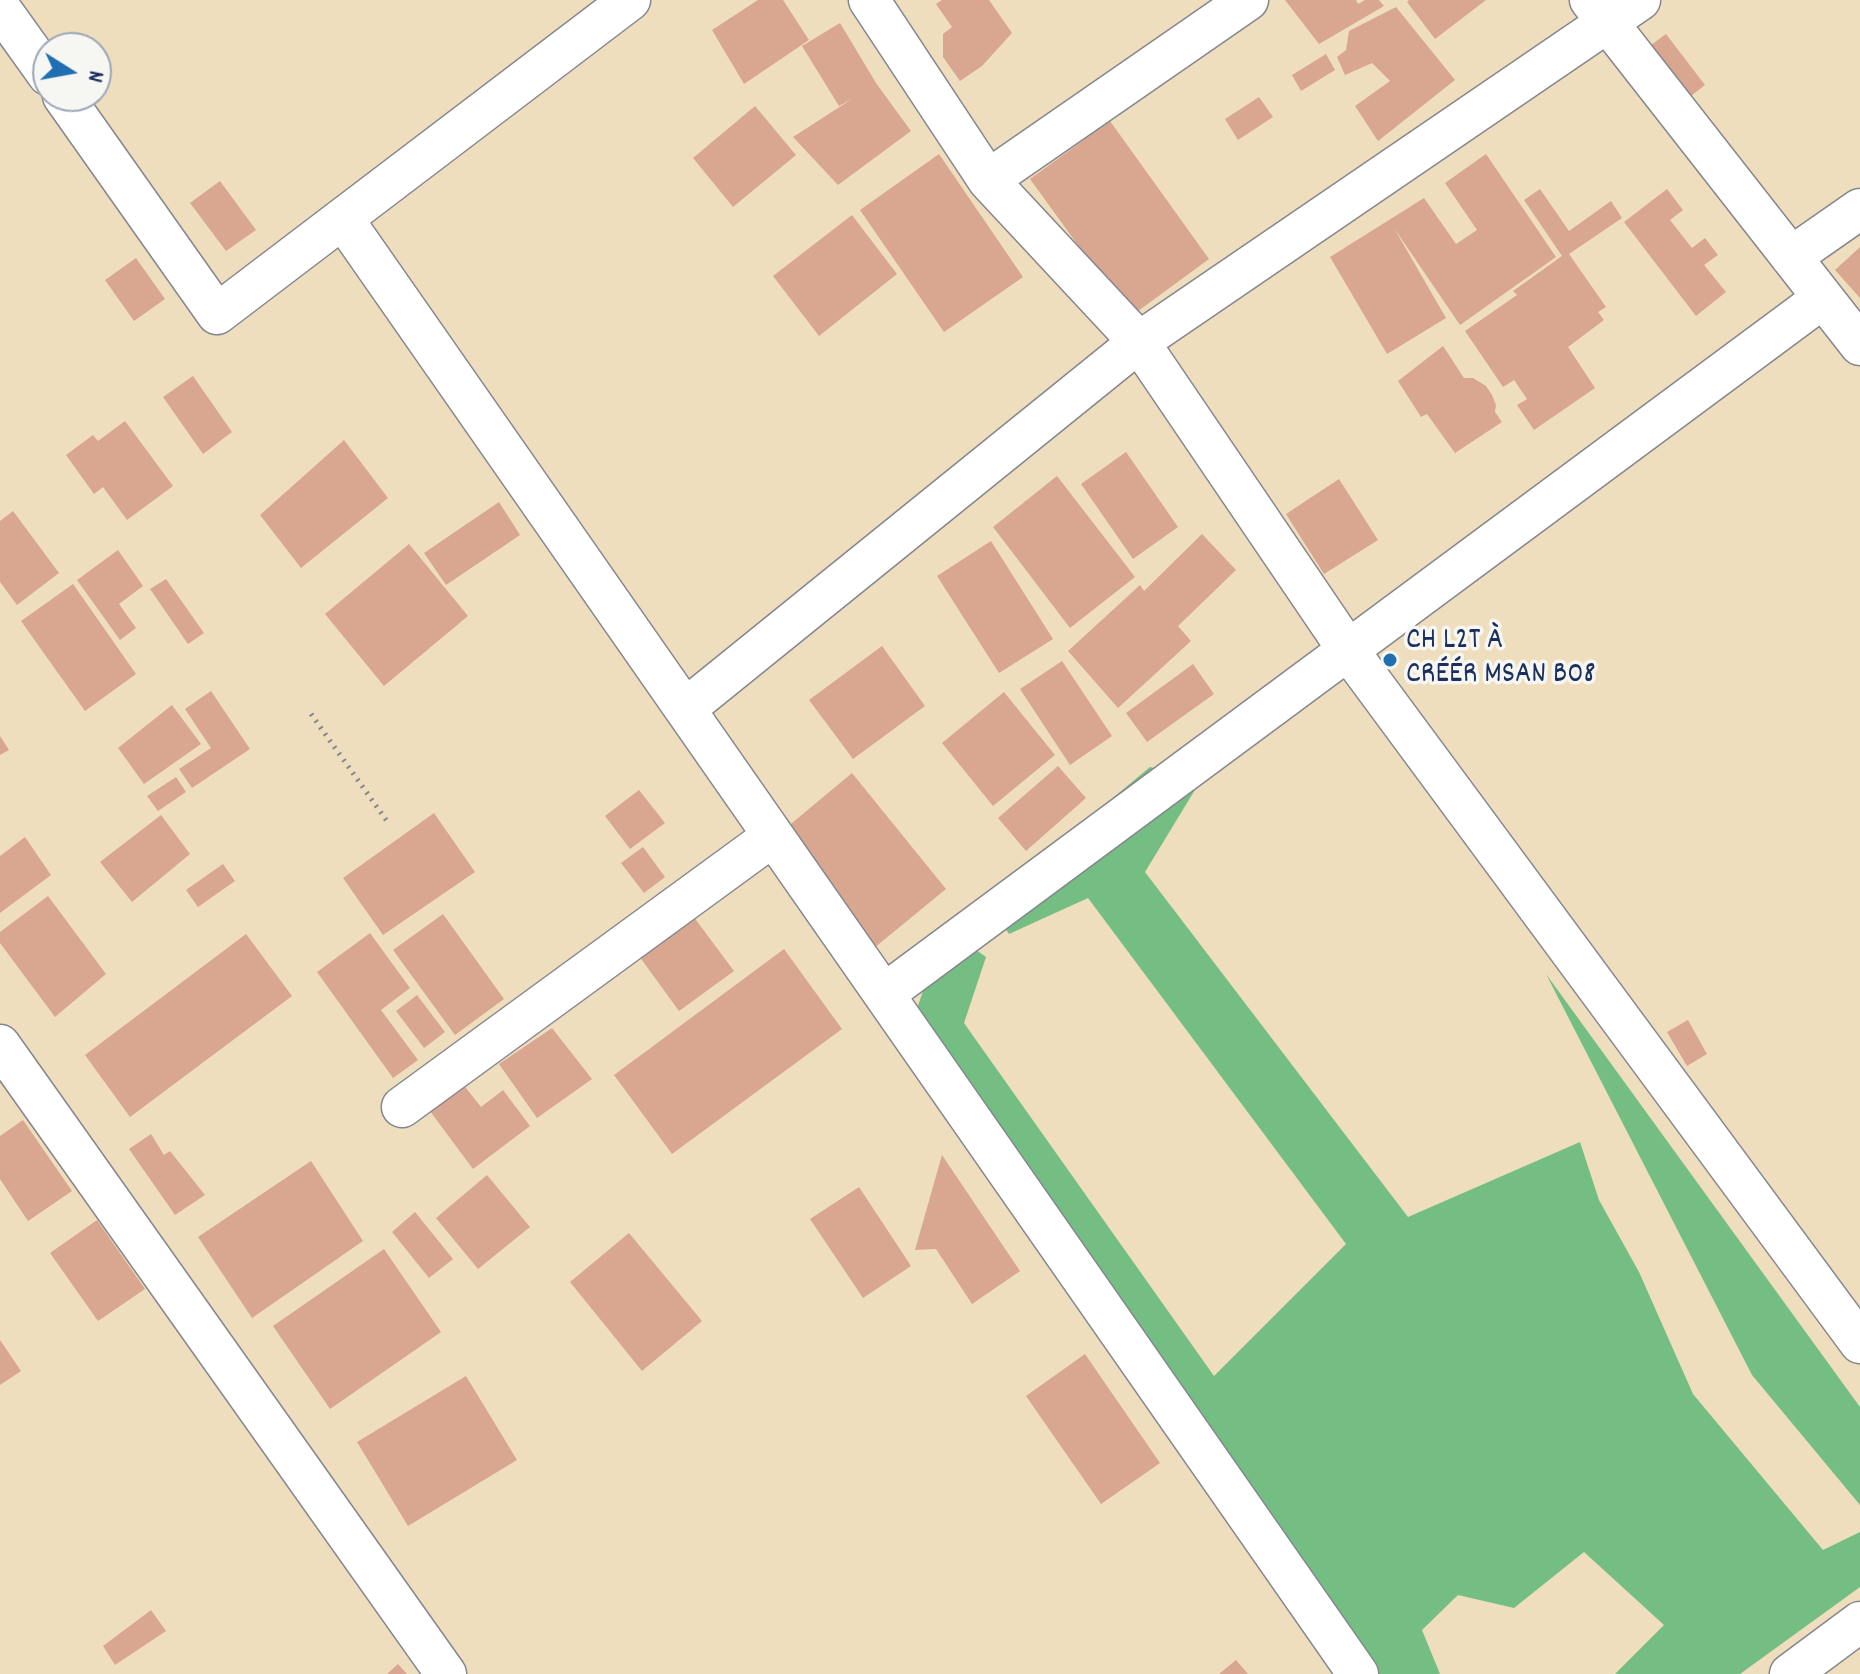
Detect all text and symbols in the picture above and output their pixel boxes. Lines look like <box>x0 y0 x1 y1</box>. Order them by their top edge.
north arrow <box>32 32 112 112</box>
text: N <box>78 68 110 85</box>
place label: CH L2T À CRÉÉR MSAN B08 <box>1406 625 1596 696</box>
marker: CH L2T À CRÉÉR MSAN B08 <box>1381 651 1399 669</box>

